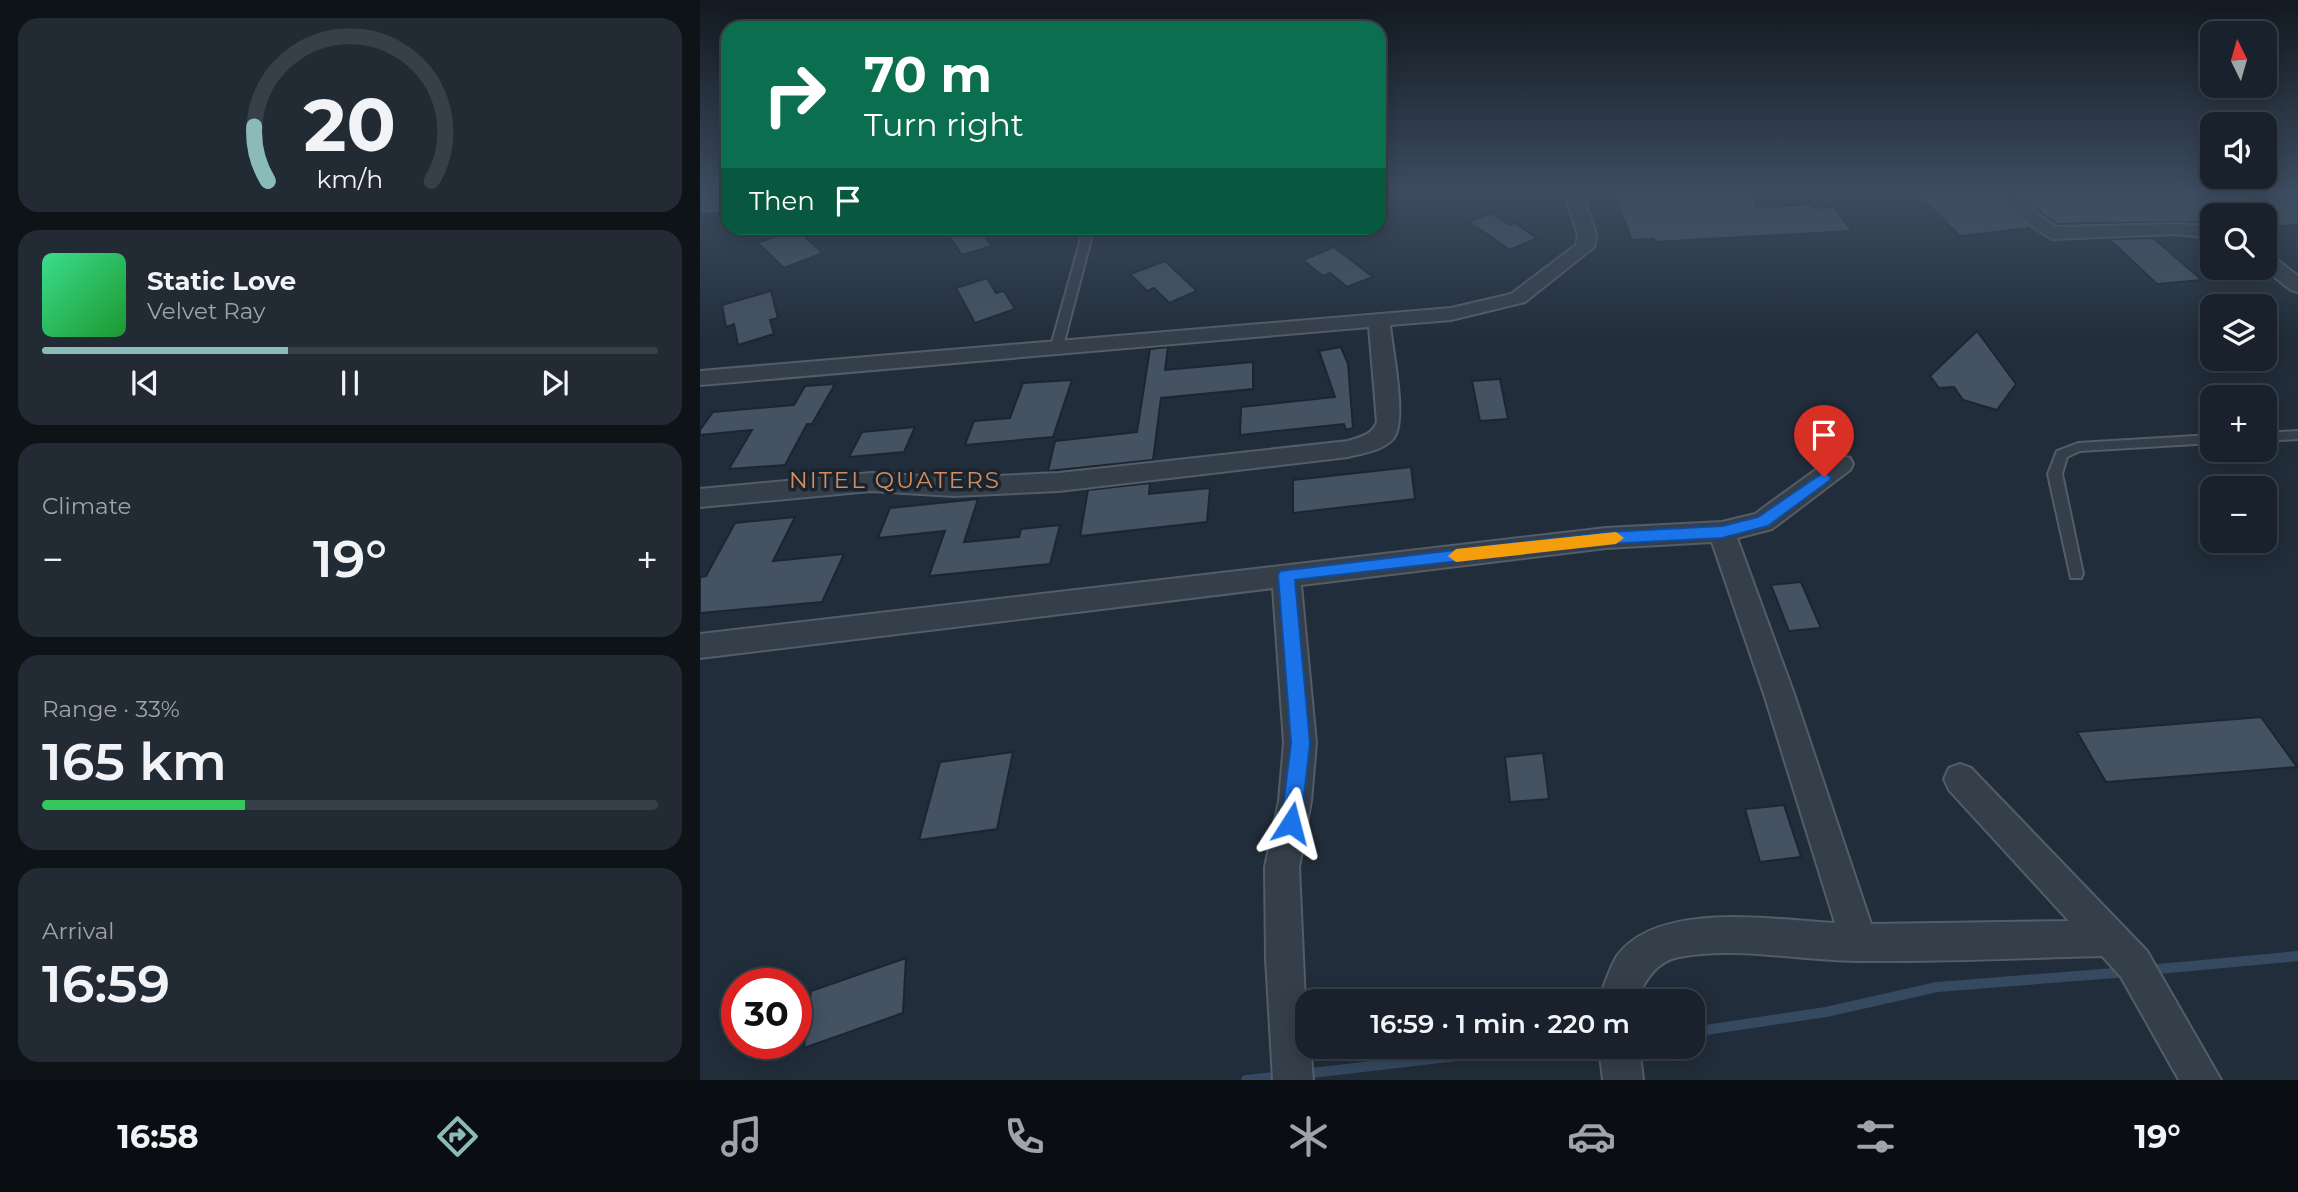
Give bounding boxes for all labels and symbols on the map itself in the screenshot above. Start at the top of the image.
north arrow [2200,21,2277,98]
pin [1794,405,1854,477]
district label: NITEL QUATERS [789,466,1001,494]
position arrow [1254,786,1328,860]
speed limit sign: 30 [721,968,812,1059]

